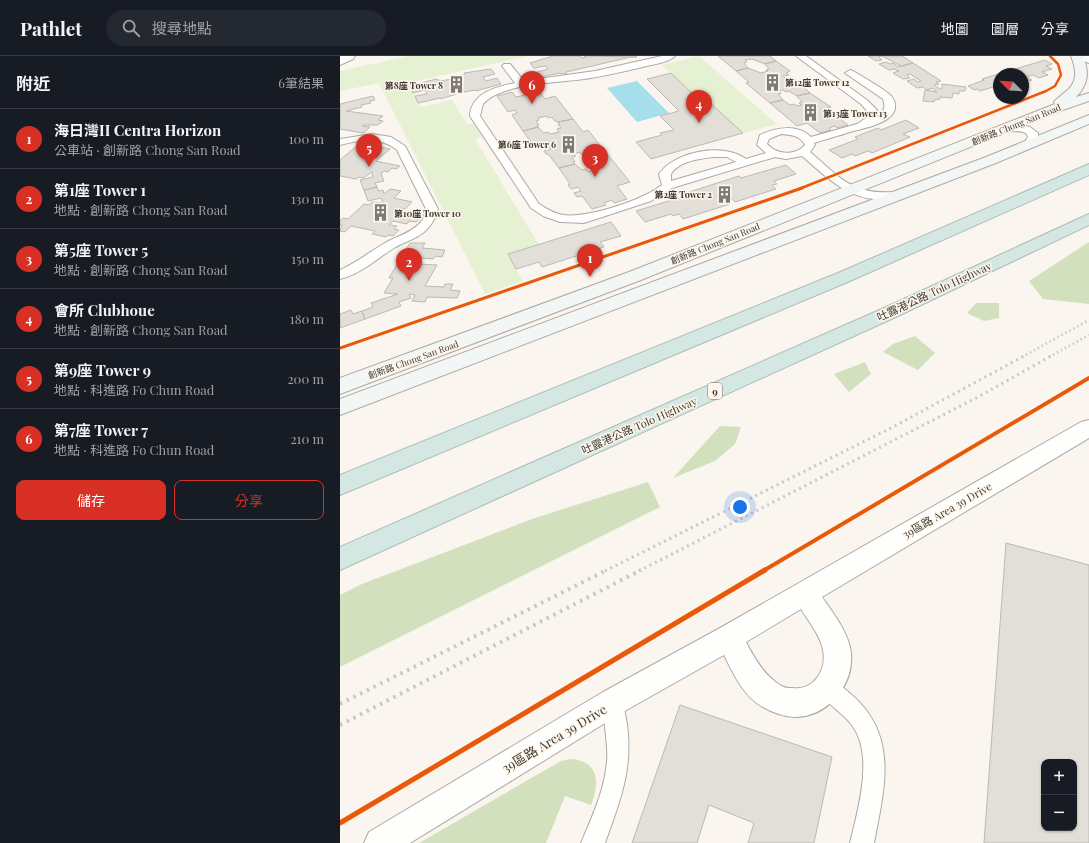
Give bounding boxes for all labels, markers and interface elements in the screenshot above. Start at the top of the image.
search box [106,10,386,46]
text: Pathlet [20,15,82,41]
icon: search [120,17,142,39]
text: 搜尋地點 [152,18,212,38]
text: 地圖 [941,19,969,38]
text: 圖層 [991,19,1019,38]
text: 分享 [1041,19,1069,38]
north arrow [993,68,1029,104]
pin: 6 [519,71,545,104]
text: 附近 [16,72,50,94]
building icon: 第12座 Tower 12 [762,72,782,92]
text: 6筆結果 [278,74,324,91]
building icon: 第8座 Tower 8 [446,75,466,95]
place label: 第12座 Tower 12 [785,76,850,88]
place label: 第8座 Tower 8 [385,79,443,91]
pin: 4 [686,90,712,123]
street label: 創新路 Chong San Road [970,100,1063,147]
building icon: 第13座 Tower 13 [800,103,820,123]
place label: 第13座 Tower 13 [823,107,887,119]
text: 海日灣II Centra Horizon [54,120,221,140]
text: 1 [27,130,31,147]
text: 100 m [289,130,324,147]
pin: 5 [356,134,382,167]
building icon: 第6座 Tower 6 [559,134,579,154]
place label: 第6座 Tower 6 [498,138,556,150]
text: 公車站 · 創新路 Chong San Road [54,141,241,158]
pin: 3 [582,144,608,177]
text: 第1座 Tower 1 [54,180,146,200]
building icon: 第2座 Tower 2 [715,184,735,204]
place label: 第2座 Tower 2 [654,188,712,200]
text: 2 [26,190,32,207]
text: 130 m [291,190,324,207]
text: 地點 · 創新路 Chong San Road [54,201,228,218]
building icon: 第10座 Tower 10 [371,203,391,223]
place label: 第10座 Tower 10 [394,207,461,219]
street label: 創新路 Chong San Road [669,219,762,266]
text: 第5座 Tower 5 [54,240,148,260]
pin: 1 [577,244,603,277]
pin: 2 [396,248,422,281]
text: 3 [26,250,32,267]
text: 150 m [291,250,324,267]
street label: 吐露港公路 Tolo Highway [874,258,994,324]
text: 地點 · 創新路 Chong San Road [54,261,228,278]
text: 會所 Clubhoue [54,300,155,320]
text: 4 [26,310,32,327]
text: 180 m [290,310,324,327]
text: 地點 · 創新路 Chong San Road [54,321,228,338]
street label: 創新路 Chong San Road [366,337,461,381]
text: 第9座 Tower 9 [54,360,151,380]
text: 5 [26,370,32,387]
text: 200 m [287,370,324,387]
text: 地點 · 科進路 Fo Chun Road [54,381,214,398]
road number: 9 [708,383,722,399]
street label: 吐露港公路 Tolo Highway [579,393,700,457]
text: 第7座 Tower 7 [54,420,148,440]
text: 6 [25,430,33,447]
text: 210 m [290,430,324,447]
text: 地點 · 科進路 Fo Chun Road [54,441,214,458]
street label: 39區路 Area 39 Drive [900,478,995,542]
button: 儲存 [16,480,166,520]
button: 分享 [174,480,324,520]
your location [730,497,750,517]
street label: 39區路 Area 39 Drive [499,700,610,776]
map controls [1041,759,1077,831]
button: + [1041,759,1077,795]
button: − [1041,795,1077,831]

